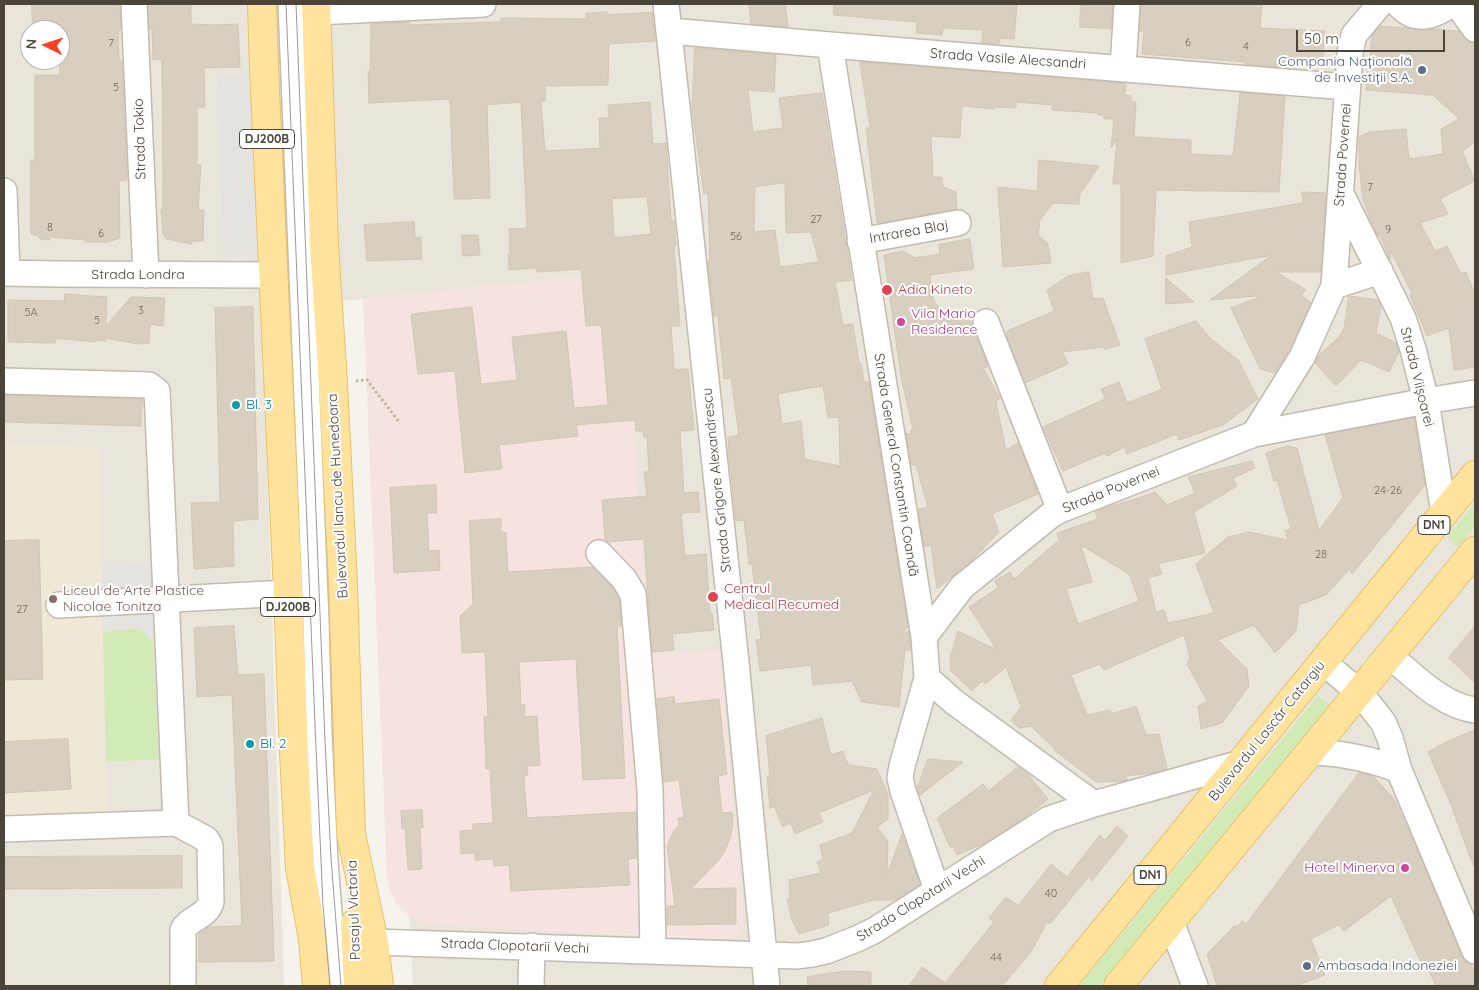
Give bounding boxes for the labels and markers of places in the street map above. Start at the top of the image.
place label: Compania Națională de Investiții S.A. [1278,54,1412,86]
marker: Compania Națională de Investiții S.A. [1416,64,1428,76]
place label: Adia Kineto [898,282,972,298]
marker: Adia Kineto [880,283,894,297]
place label: Vila Mario Residence [911,306,977,338]
marker: Vila Mario Residence [895,316,907,328]
place label: Bl. 3 [246,397,272,413]
marker: Bl. 3 [230,399,242,411]
place label: Centrul Medical Recumed [724,581,839,614]
place label: Liceul de Arte Plastice Nicolae Tonitza [63,583,204,616]
marker: Centrul Medical Recumed [706,590,720,604]
marker: Liceul de Arte Plastice Nicolae Tonitza [47,593,59,605]
place label: Bl. 2 [260,736,286,752]
marker: Bl. 2 [244,738,256,750]
place label: Hotel Minerva [1304,860,1395,876]
marker: Hotel Minerva [1399,862,1411,874]
place label: Ambasada Indoneziei [1317,958,1457,974]
marker: Ambasada Indoneziei [1301,960,1313,972]

